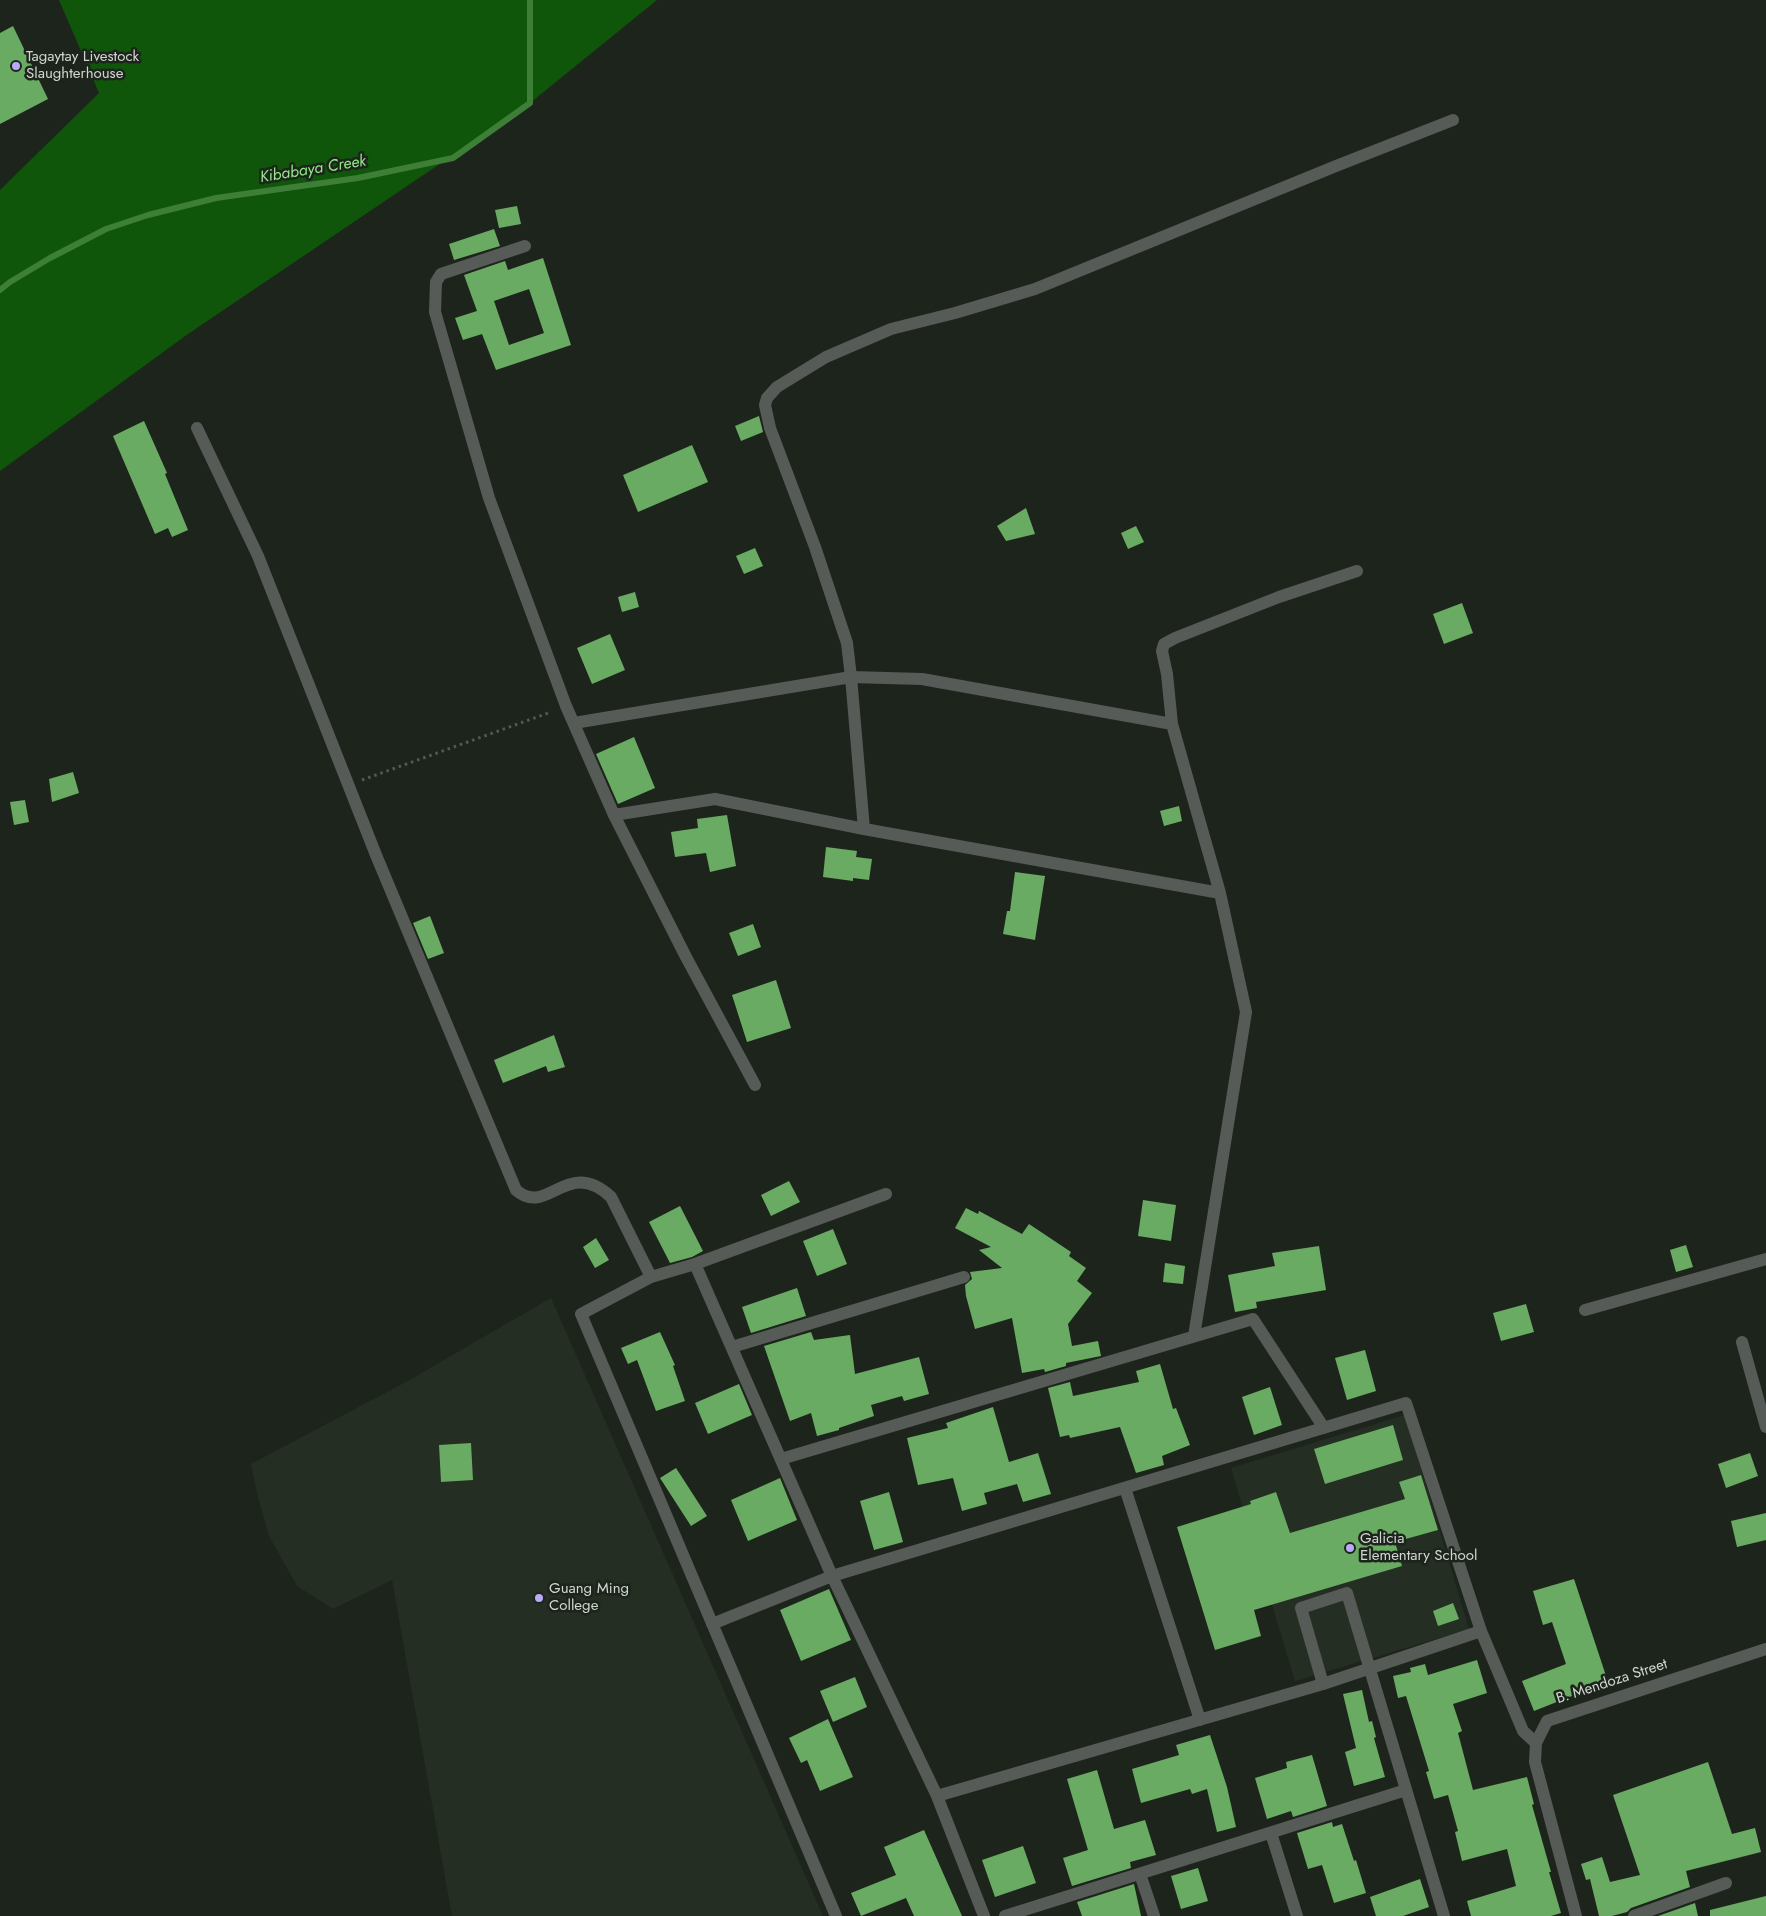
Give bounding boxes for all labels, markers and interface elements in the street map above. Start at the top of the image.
place label: Tagaytay Livestock Slaughterhouse [26,48,139,83]
marker: Tagaytay Livestock Slaughterhouse [10,60,22,72]
water label: Kibabaya Creek [259,152,367,188]
place label: Galicia Elementary School [1360,1530,1477,1565]
marker: Galicia Elementary School [1344,1542,1356,1554]
place label: Guang Ming College [549,1580,629,1615]
marker: Guang Ming College [533,1592,545,1604]
street label: B. Mendoza Street [1554,1656,1670,1708]

